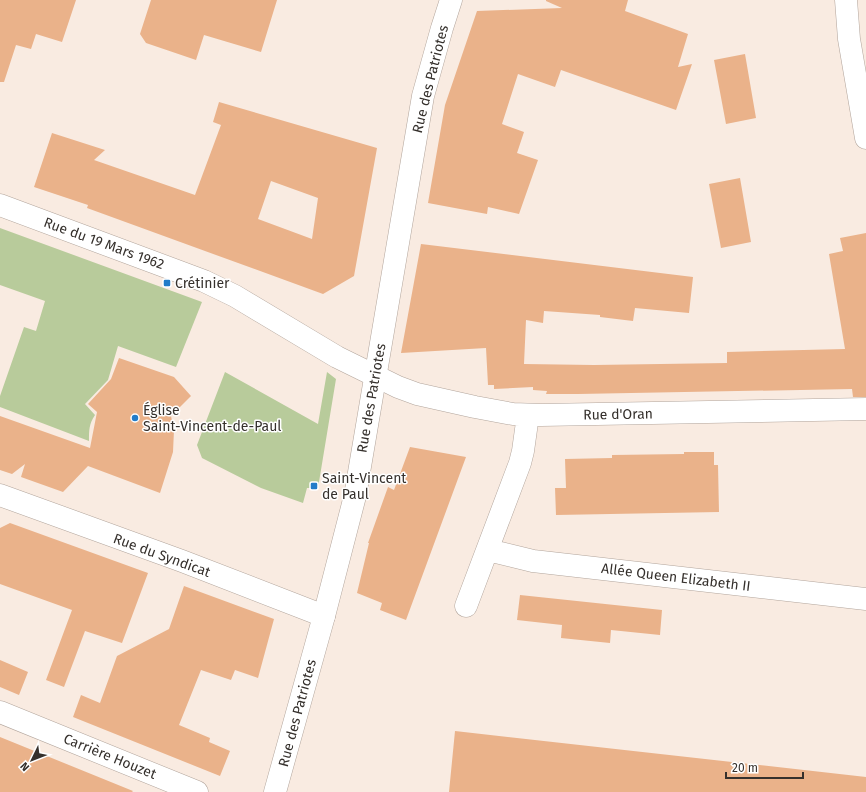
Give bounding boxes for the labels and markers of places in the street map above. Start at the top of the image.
place label: Crétinier [175,275,230,292]
marker: Crétinier [162,278,172,288]
place label: Église Saint-Vincent-de-Paul [143,401,281,435]
marker: Église Saint-Vincent-de-Paul [130,413,140,423]
place label: Saint-Vincent de Paul [322,470,407,503]
marker: Saint-Vincent de Paul [309,481,319,491]

